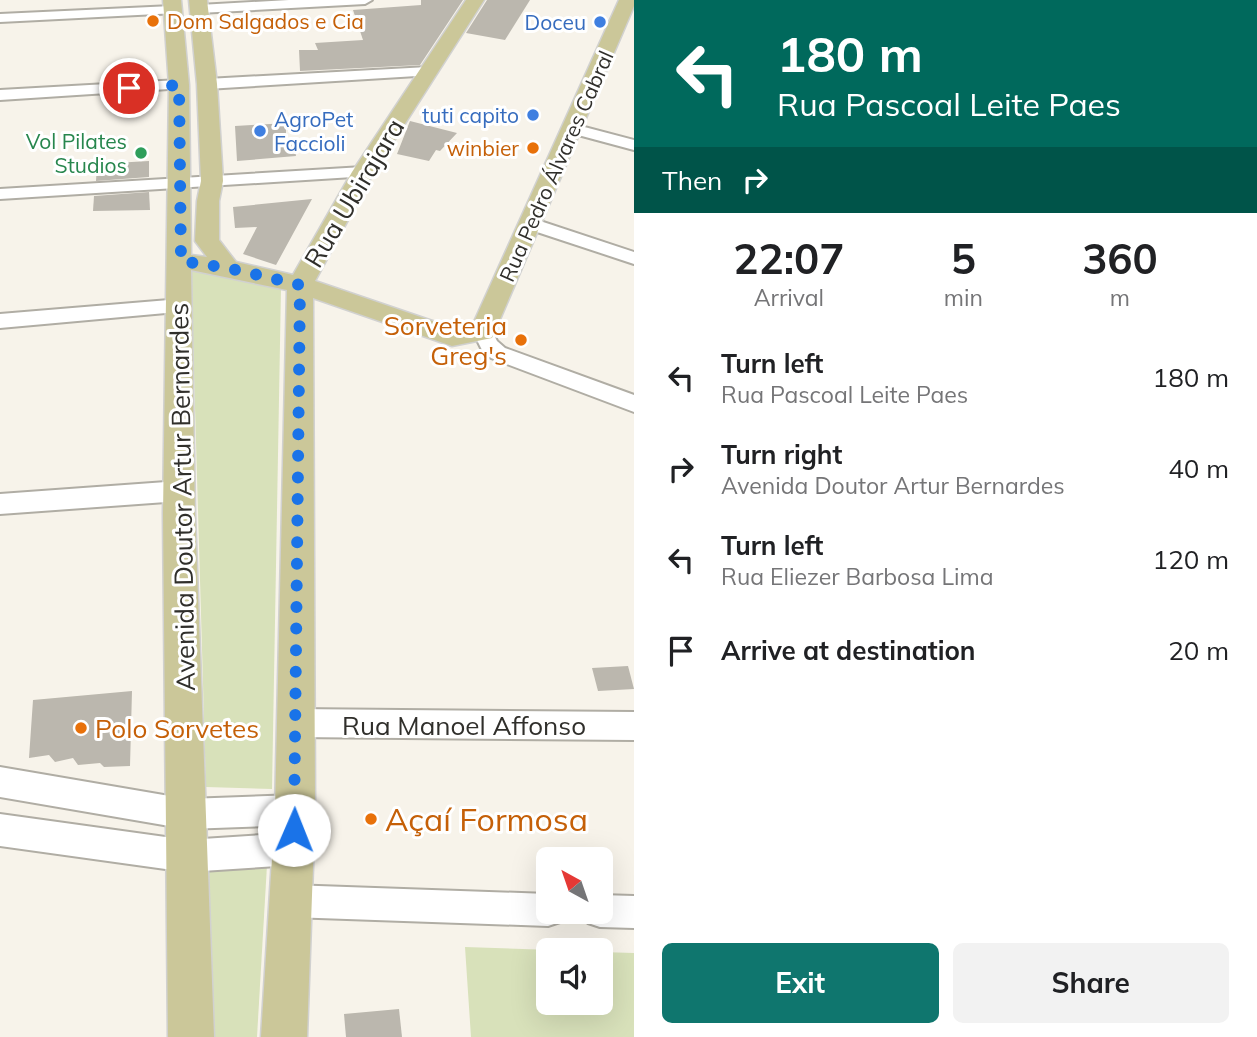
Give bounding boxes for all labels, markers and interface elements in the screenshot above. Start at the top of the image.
place label: Dom Salgados e Cia [167,8,364,34]
place label: Doceu [525,9,586,35]
marker: Dom Salgados e Cia [145,13,161,29]
marker: Doceu [592,14,608,30]
text: 180 m [777,23,923,84]
icon: left [662,28,753,119]
street label: Rua Pedro Álvares Cabral [493,46,619,286]
pin [99,58,159,118]
icon: arrive [110,69,148,107]
text: Rua Pascoal Leite Paes [777,84,1121,124]
place label: tuti capito [422,102,519,128]
place label: AgroPet Faccioli [274,106,353,156]
marker: tuti capito [525,107,541,123]
street label: Rua Ubirajara [297,113,411,273]
marker: AgroPet Faccioli [252,123,268,139]
place label: Vol Pilates Studios [26,128,127,178]
place label: winbier [447,135,519,161]
marker: winbier [525,140,541,156]
marker: Vol Pilates Studios [133,145,149,161]
icon: right [736,161,774,199]
text: Then [662,164,722,197]
text: 22:07 [733,232,844,285]
text: 5 [951,232,976,285]
text: 360 [1082,232,1158,285]
text: Arrival [754,283,824,312]
text: min [944,283,983,312]
text: m [1110,283,1130,312]
street label: Avenida Doutor Artur Bernardes [162,302,202,692]
place label: Sorveteria Greg's [384,309,507,372]
marker: Sorveteria Greg's [513,332,529,348]
text: Turn left [721,347,823,380]
icon: left [662,359,700,397]
text: 180 m [1153,361,1229,394]
text: Rua Pascoal Leite Paes [721,380,968,409]
text: Turn right [721,438,842,471]
icon: right [662,450,700,488]
text: 40 m [1168,452,1229,485]
text: Avenida Doutor Artur Bernardes [721,471,1065,500]
text: Turn left [721,529,823,562]
icon: left [662,541,700,579]
text: 120 m [1153,543,1229,576]
text: Rua Eliezer Barbosa Lima [721,562,993,591]
icon: arrive [662,632,700,670]
text: Arrive at destination [721,634,976,667]
text: 20 m [1168,634,1229,667]
street label: Rua Manoel Affonso [342,709,586,742]
place label: Polo Sorvetes [95,712,259,745]
marker: Polo Sorvetes [73,720,89,736]
position arrow [257,793,331,867]
place label: Açaí Formosa [385,799,588,839]
marker: Açaí Formosa [363,811,379,827]
north arrow [536,847,612,924]
map controls [536,847,613,1015]
button: sound [536,938,613,1015]
button: Exit [662,943,939,1023]
button: Share [953,943,1229,1023]

